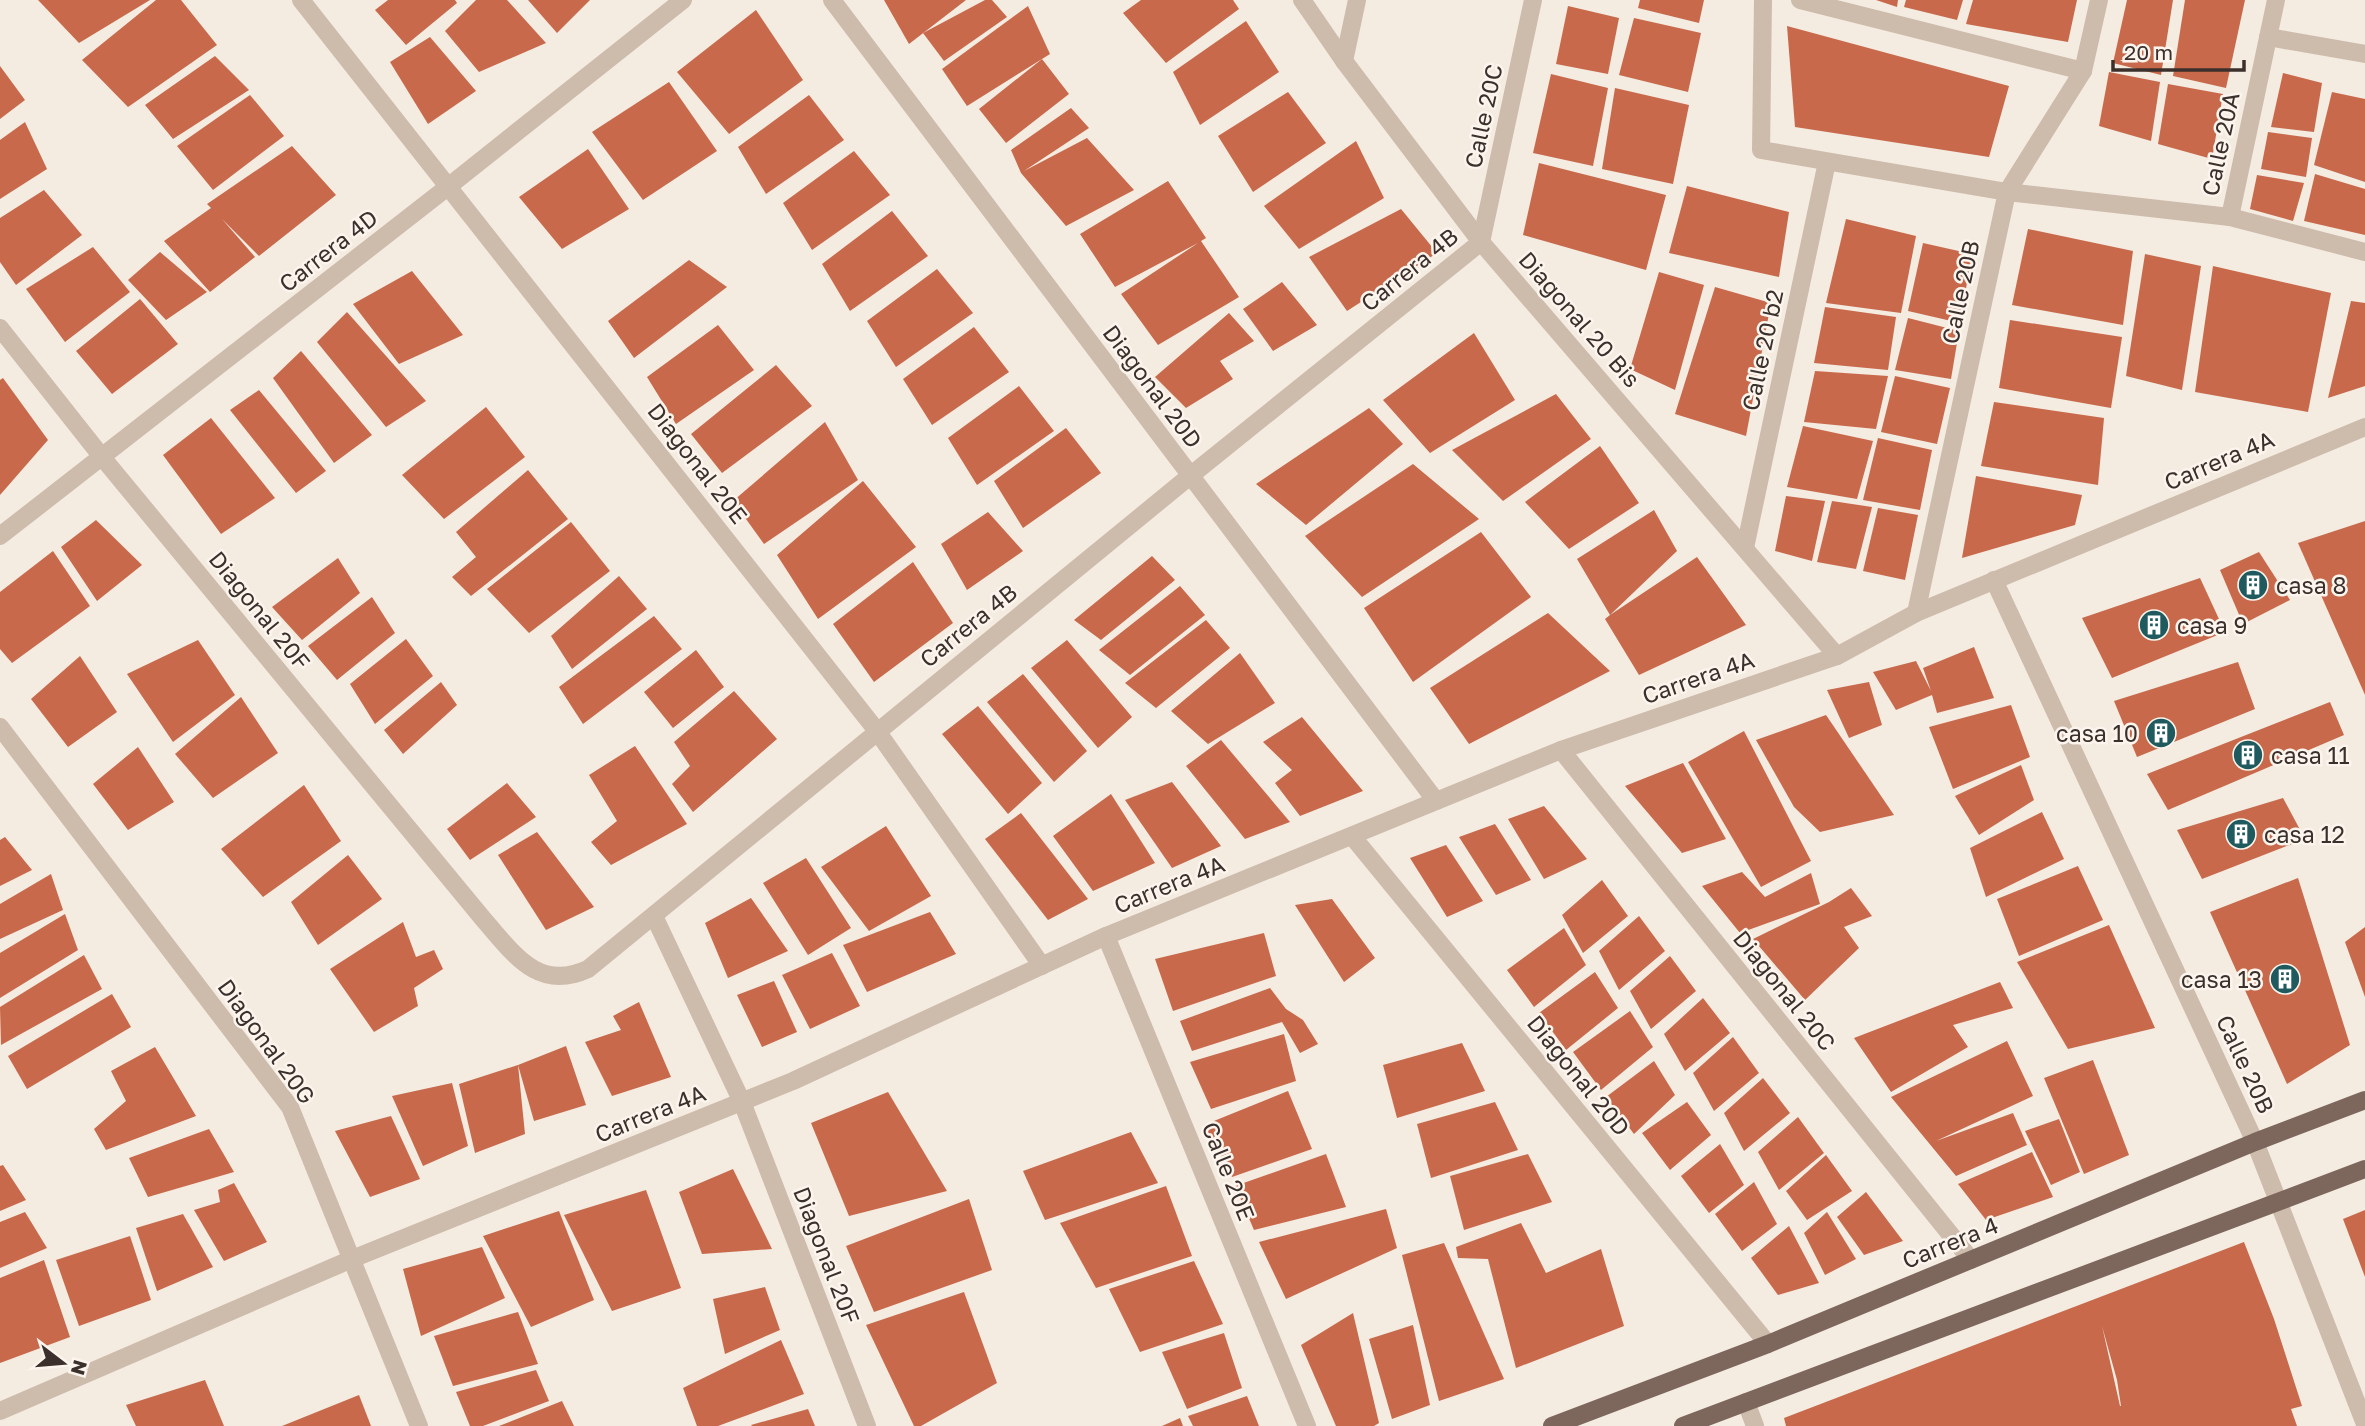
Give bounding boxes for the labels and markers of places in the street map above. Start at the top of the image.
building icon: casa 8 [2236,568,2270,602]
place label: casa 8 [2276,571,2347,599]
building icon: casa 9 [2137,608,2171,642]
place label: casa 9 [2177,611,2247,639]
building icon: casa 10 [2144,716,2178,750]
place label: casa 10 [2056,719,2138,747]
building icon: casa 11 [2231,738,2265,772]
place label: casa 11 [2271,741,2350,769]
building icon: casa 12 [2224,817,2258,851]
place label: casa 12 [2264,820,2345,848]
building icon: casa 13 [2268,962,2302,996]
place label: casa 13 [2181,965,2262,993]

